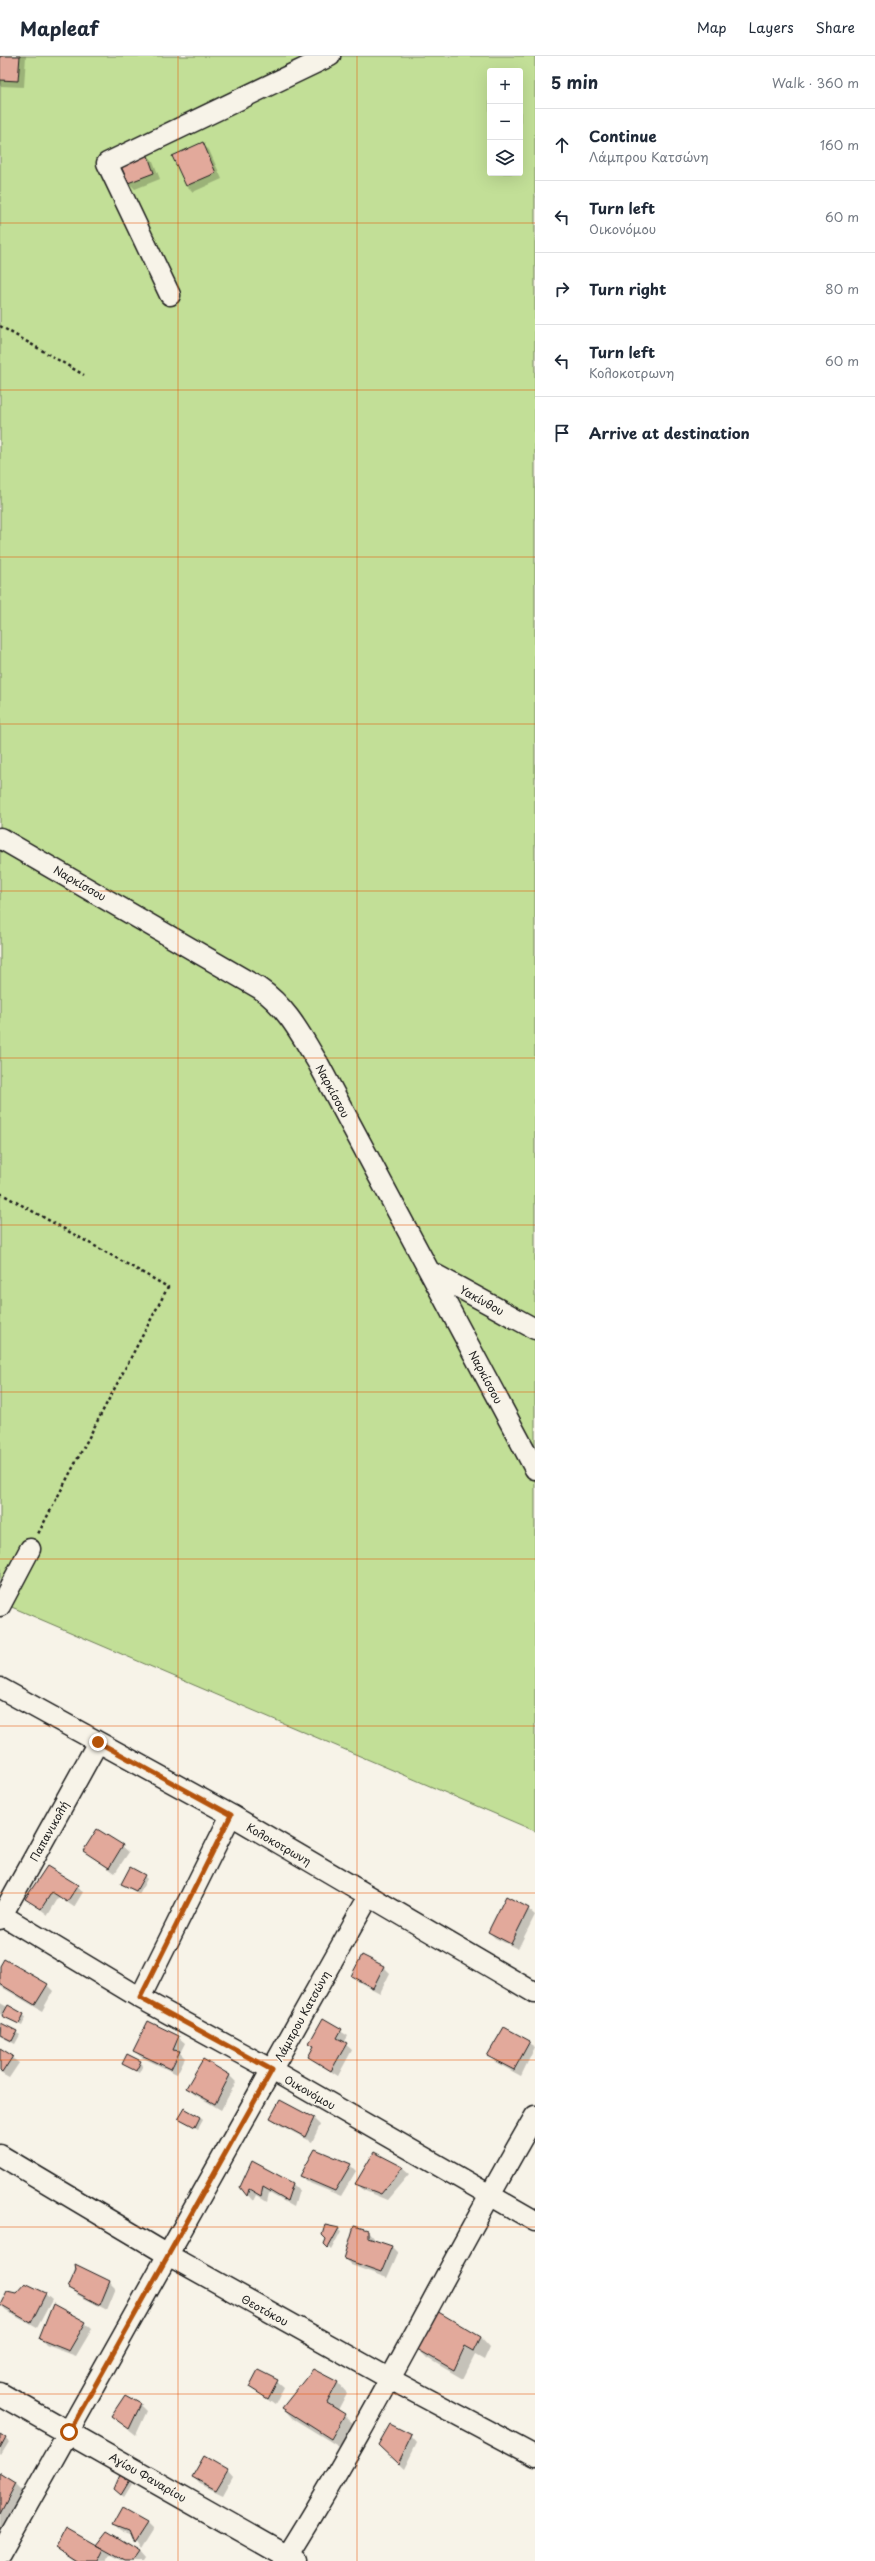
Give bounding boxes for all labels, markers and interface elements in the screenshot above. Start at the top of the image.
text: Mapleaf [20,14,98,42]
text: Map [697,17,727,38]
text: Layers [749,17,794,38]
text: Share [816,17,855,38]
map controls [487,68,523,176]
button: + [487,68,523,104]
text: 5 min [551,69,598,95]
text: Walk · 360 m [772,73,859,92]
button: − [487,104,523,140]
text: Continue [589,124,657,147]
icon: ahead [551,134,573,156]
text: 160 m [820,135,859,154]
button: layers [487,140,523,176]
text: Λάμπρου Κατσώνη [589,147,709,166]
text: Turn left [589,196,655,219]
icon: left [551,206,573,228]
text: 60 m [825,207,859,226]
text: Οικονόμου [589,219,656,238]
text: Turn right [589,277,666,300]
icon: right [551,278,573,300]
text: 80 m [825,279,859,298]
text: Turn left [589,340,655,363]
icon: left [551,350,573,372]
text: 60 m [825,351,859,370]
text: Κολοκοτρωνη [589,363,674,382]
text: Arrive at destination [589,421,750,444]
icon: arrive [551,422,573,444]
street label: Ναρκίσσου [51,861,109,905]
street label: Ναρκίσσου [312,1061,354,1121]
street label: Υακίνθου [457,1281,507,1319]
street label: Ναρκίσσου [465,1347,507,1407]
route end [89,1733,107,1751]
street label: Παπανικολή [25,1798,73,1864]
street label: Κολοκοτρωνη [243,1819,315,1869]
street label: Λάμπρου Κατσώνη [270,1968,334,2064]
street label: Οικονόμου [281,2070,339,2114]
street label: Θεοτόκου [238,2290,292,2330]
route start [60,2423,78,2441]
street label: Αγίου Φαναρίου [106,2448,190,2506]

